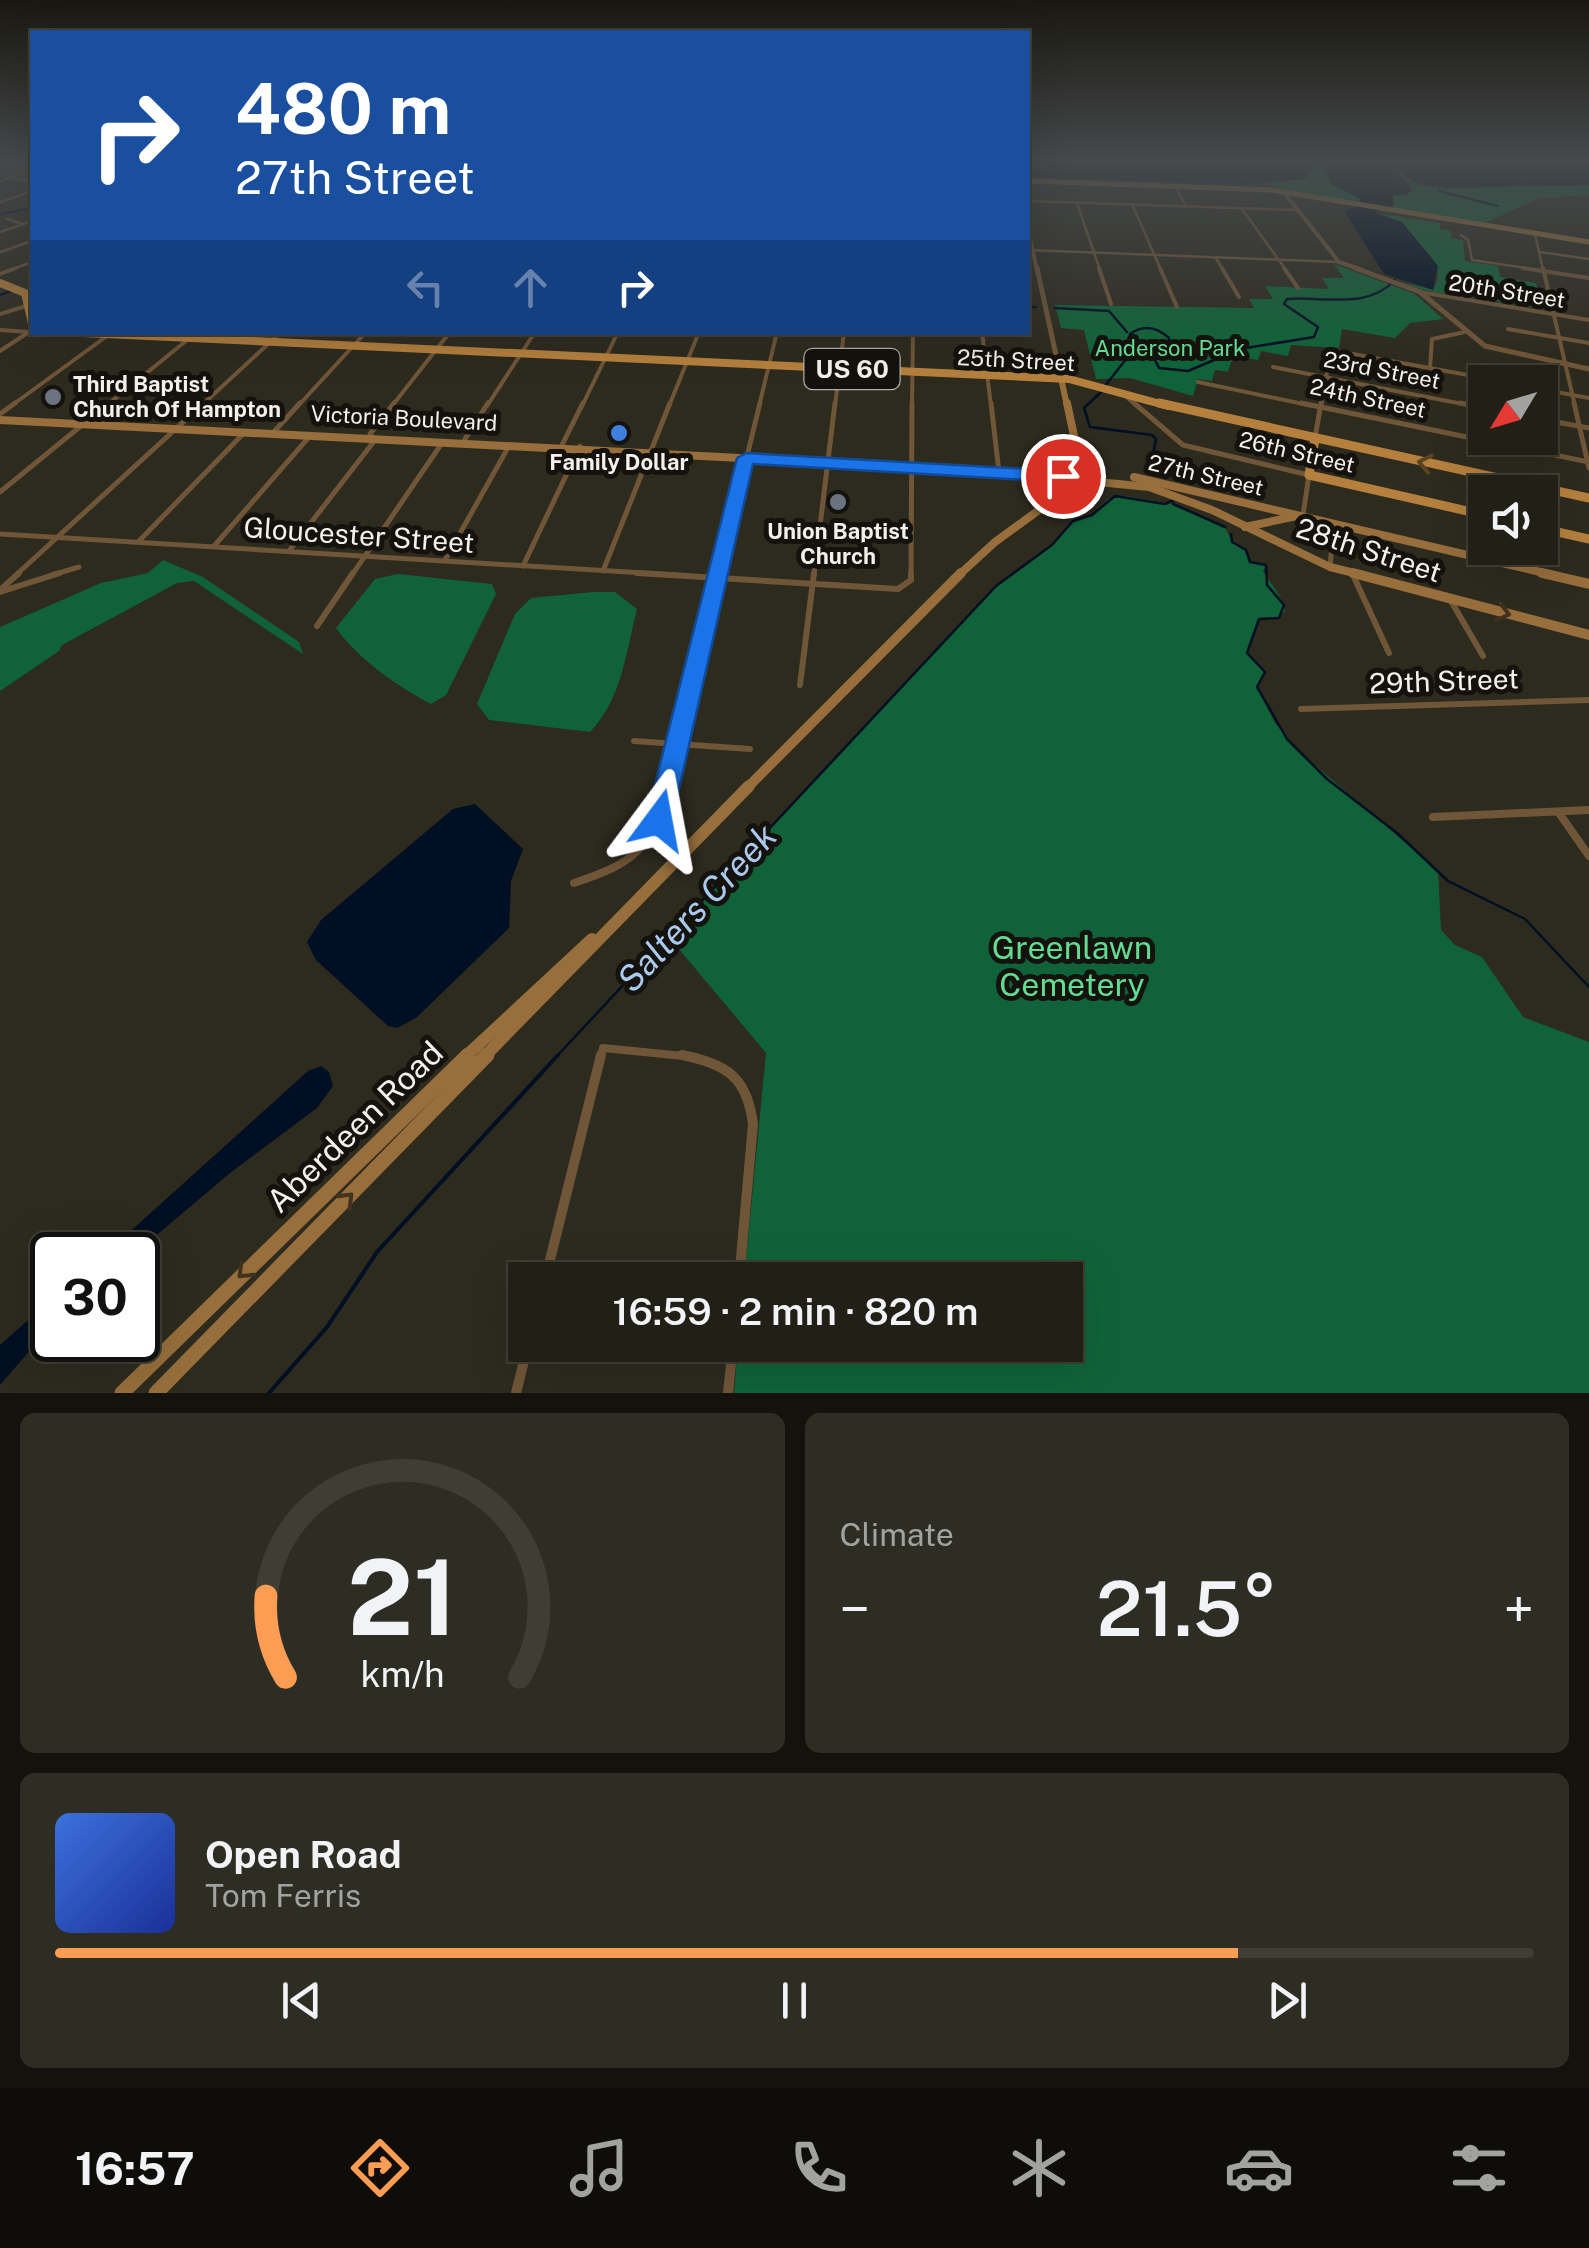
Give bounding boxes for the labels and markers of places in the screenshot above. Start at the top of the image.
place label: Third Baptist Church Of Hampton [73,371,281,422]
marker: Third Baptist Church Of Hampton [42,386,64,408]
marker: Family Dollar [608,422,630,444]
pin [1021,434,1106,519]
place label: Family Dollar [549,449,689,475]
marker: Union Baptist Church [827,491,849,513]
place label: Union Baptist Church [767,518,909,569]

